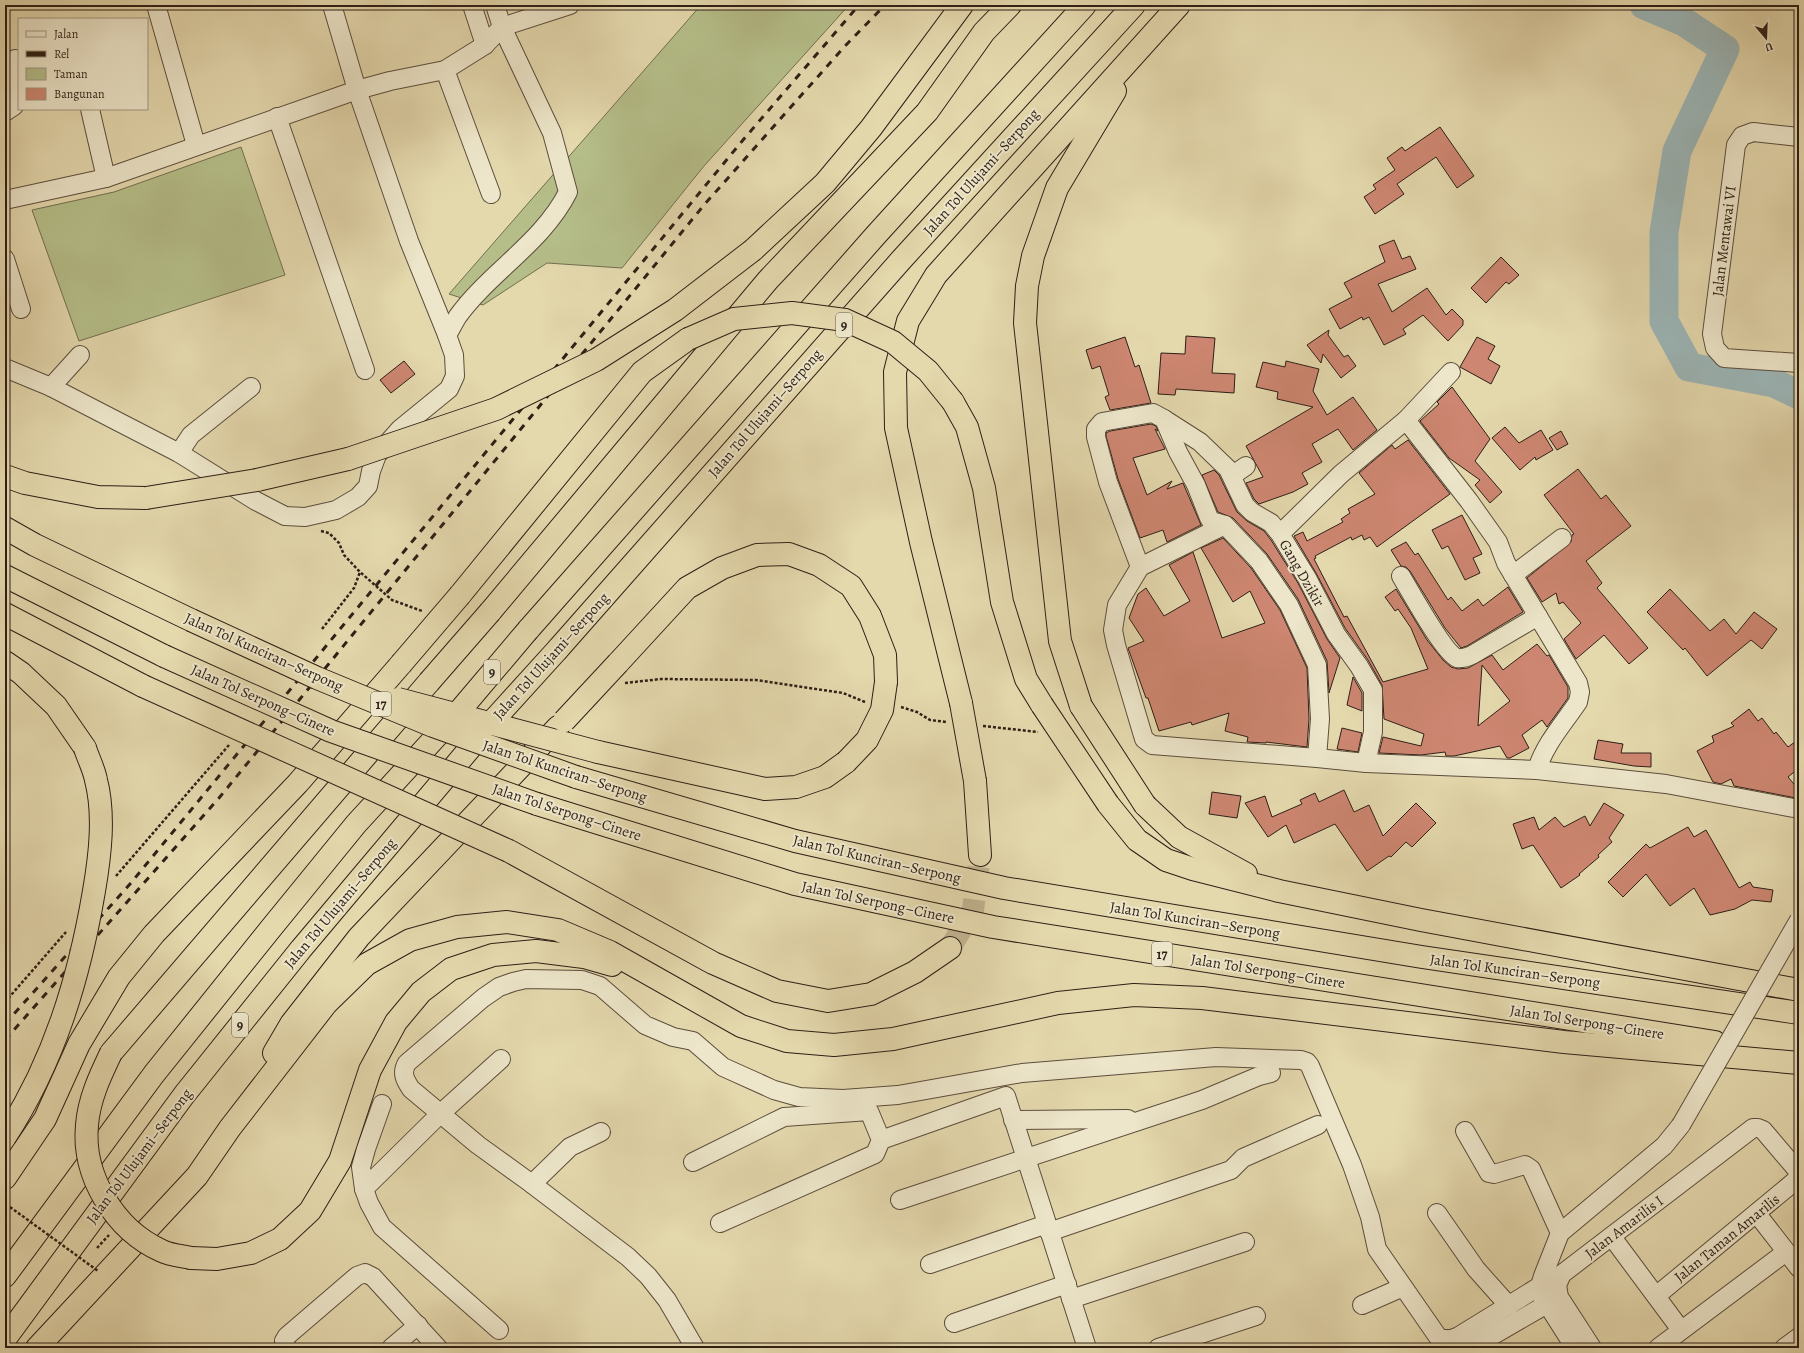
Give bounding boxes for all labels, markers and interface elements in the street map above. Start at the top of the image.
legend [18,18,148,110]
north arrow [1746,18,1786,58]
text: Jalan [54,26,79,42]
text: U [1763,39,1775,56]
text: Rel [54,46,69,62]
text: Taman [54,66,88,82]
text: Bangunan [54,86,105,102]
street label: Jalan Tol Ulujami–Serpong [919,104,1044,240]
street label: Jalan Mentawai VI [1707,185,1741,297]
road number: 9 [836,313,852,337]
street label: Jalan Tol Ulujami–Serpong [703,344,827,482]
street label: Gang Dzikir [1275,536,1329,611]
street label: Jalan Tol Ulujami–Serpong [489,588,614,724]
street label: Jalan Tol Kunciran–Serpong [181,608,347,696]
street label: Jalan Tol Serpong–Cinere [188,659,338,741]
road number: 9 [484,660,500,684]
road number: 17 [371,692,391,716]
street label: Jalan Tol Kunciran–Serpong [480,735,650,807]
street label: Jalan Tol Serpong–Cinere [490,778,644,846]
street label: Jalan Tol Kunciran–Serpong [791,830,963,888]
street label: Jalan Tol Ulujami–Serpong [279,833,401,972]
street label: Jalan Tol Serpong–Cinere [800,876,956,928]
street label: Jalan Tol Kunciran–Serpong [1109,897,1282,943]
road number: 17 [1152,942,1172,966]
street label: Jalan Tol Serpong–Cinere [1190,949,1347,993]
street label: Jalan Tol Kunciran–Serpong [1428,949,1602,993]
street label: Jalan Tol Serpong–Cinere [1509,1000,1666,1044]
road number: 9 [232,1013,248,1037]
street label: Jalan Tol Ulujami–Serpong [82,1084,197,1228]
street label: Jalan Taman Amarilis [1670,1189,1784,1287]
street label: Jalan Amarilis I [1581,1191,1667,1263]

